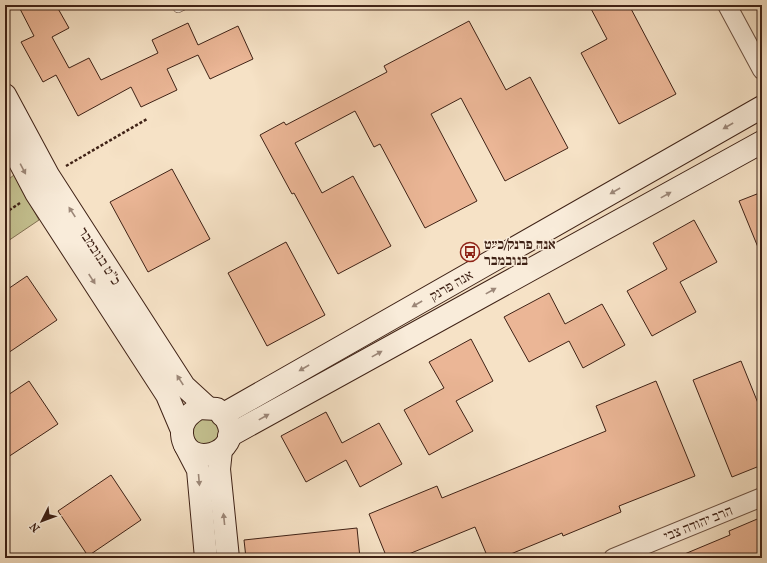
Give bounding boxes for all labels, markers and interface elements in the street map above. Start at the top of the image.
one-way arrow [722,123,734,130]
one-way arrow [20,163,27,175]
one-way arrow [609,187,621,194]
one-way arrow [661,191,672,198]
one-way arrow [68,207,76,217]
street label: כ"ט בנובמבר [75,224,125,288]
place label: אנה פרנק/כ״ט בנובמבר [484,236,556,269]
bus stop icon: אנה פרנק/כ״ט בנובמבר [459,241,481,263]
street label: אנה פרנק [426,266,476,305]
one-way arrow [88,274,96,284]
one-way arrow [485,288,497,295]
one-way arrow [411,300,423,307]
one-way arrow [371,351,383,357]
one-way arrow [298,365,310,371]
one-way arrow [176,375,184,385]
one-way arrow [258,413,269,420]
one-way arrow [196,474,202,486]
north arrow [22,501,62,541]
street label: הרב יהודה צבי [661,502,735,545]
one-way arrow [221,513,228,525]
text: N [27,519,43,535]

